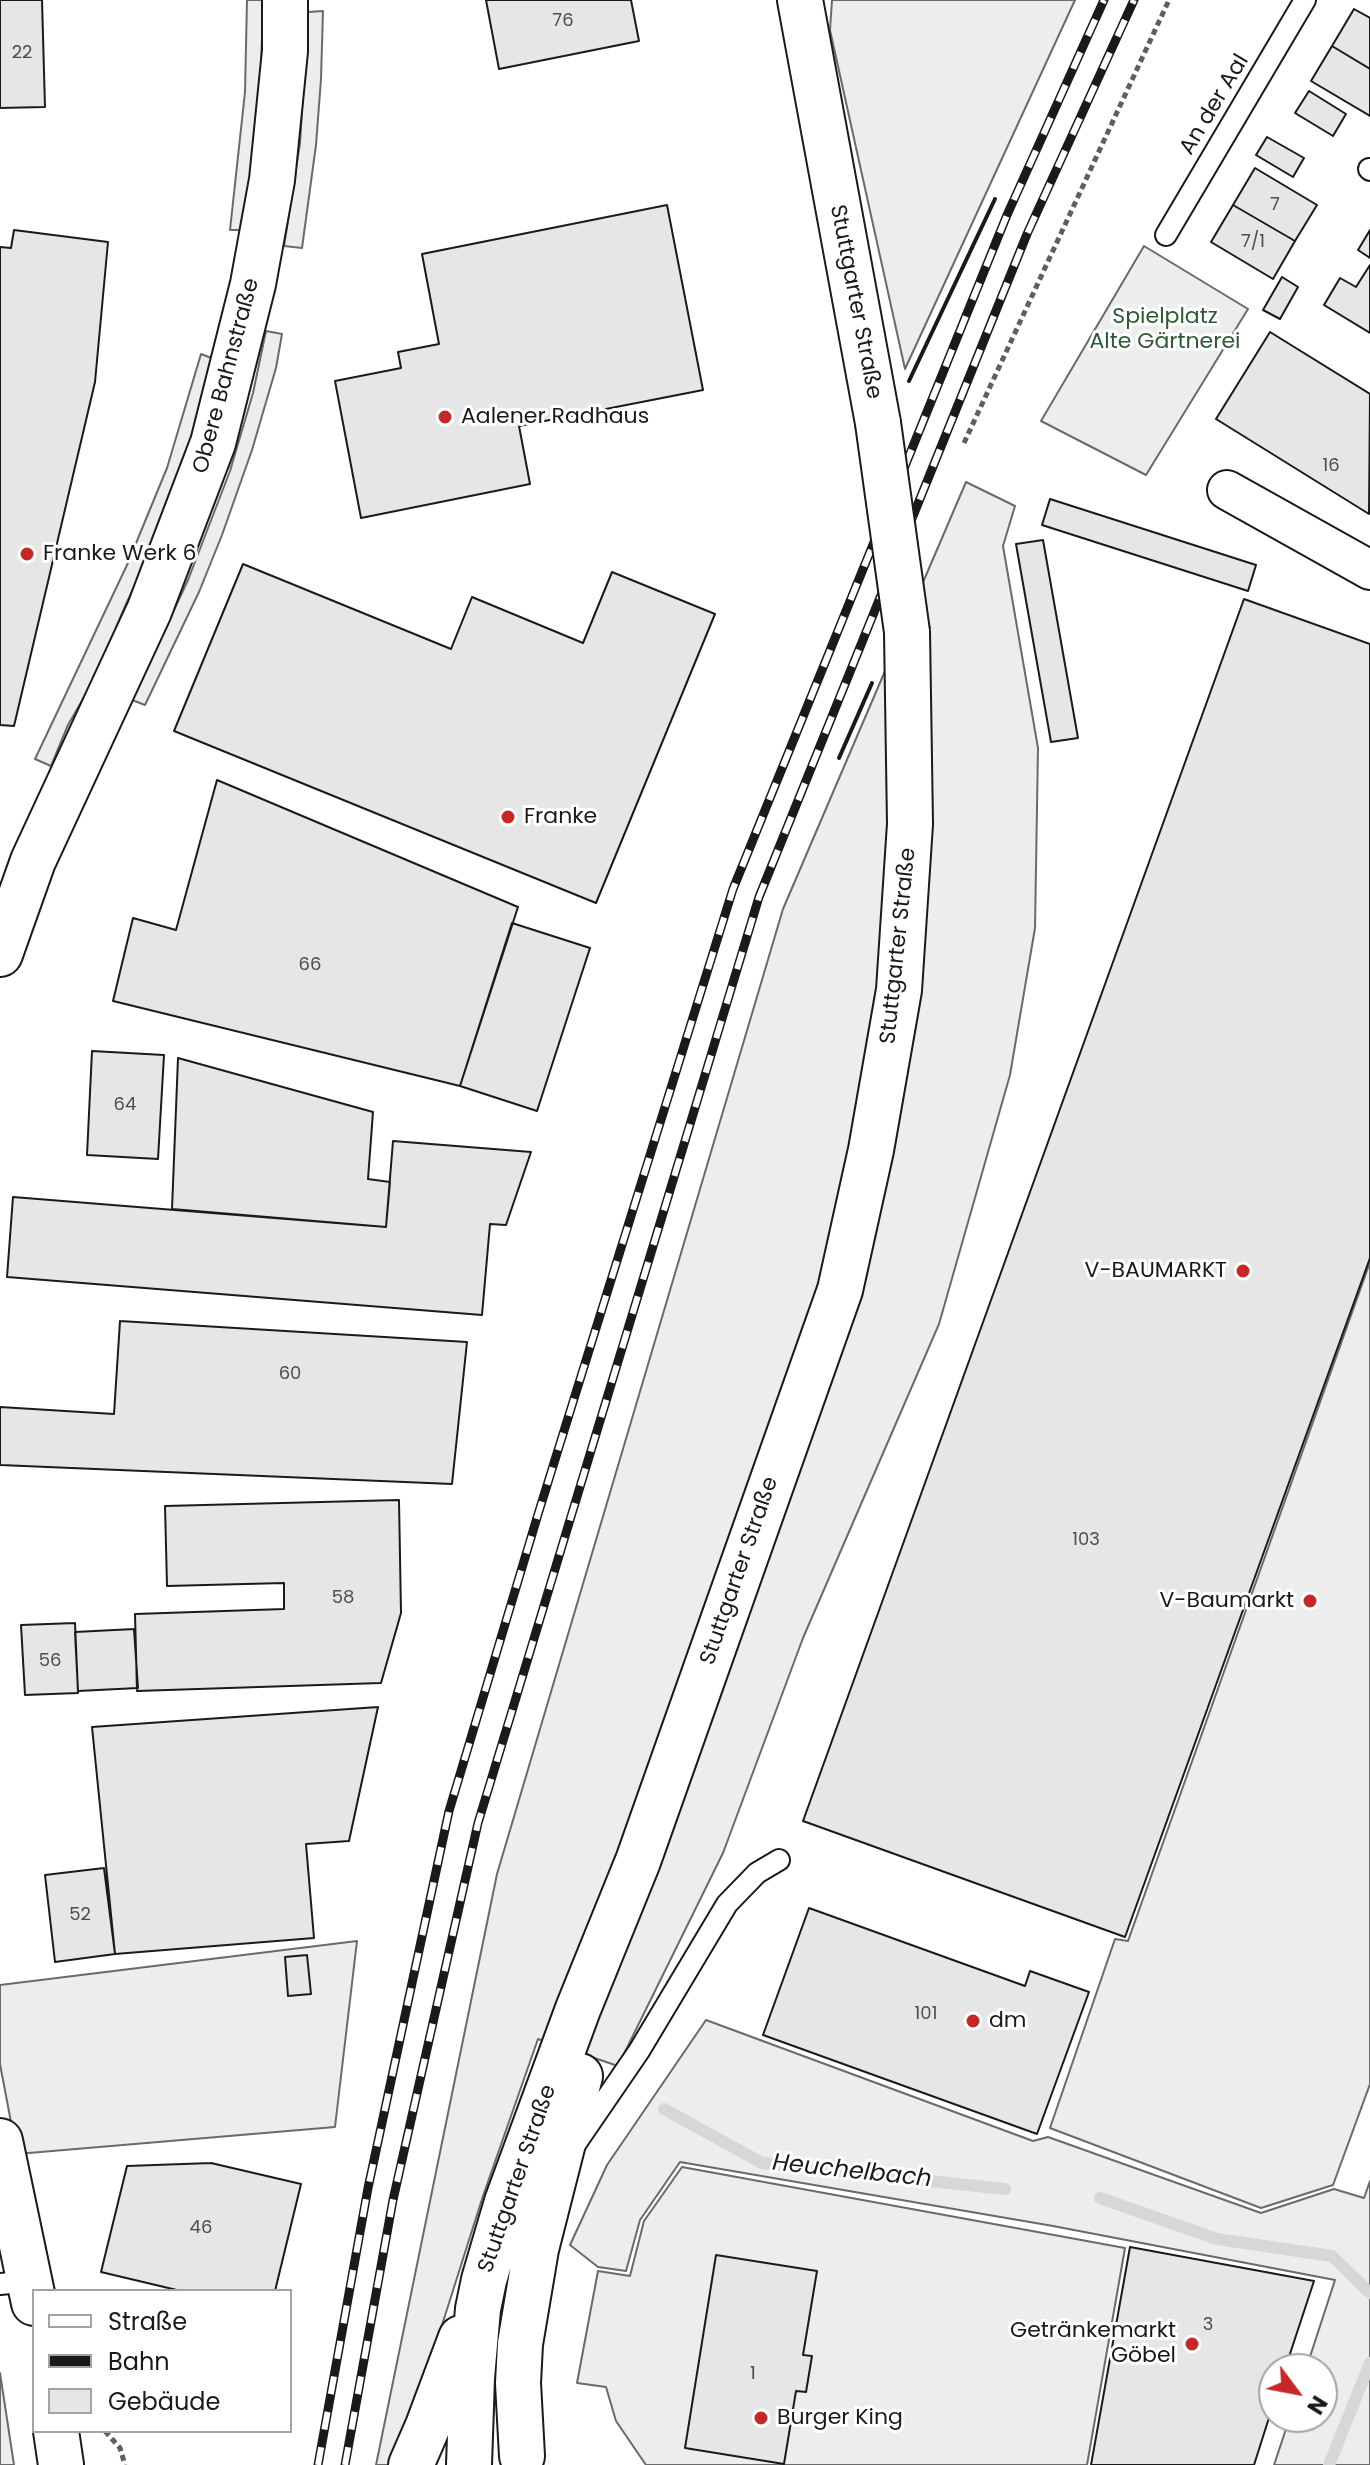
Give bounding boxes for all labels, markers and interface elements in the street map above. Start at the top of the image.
house number: 76 [552,10,574,32]
house number: 22 [12,42,32,64]
street label: An der Aal [1175,50,1255,160]
house number: 7 [1270,194,1280,216]
street label: Stuttgarter Straße [823,203,887,401]
house number: 7/1 [1241,231,1265,253]
street label: Obere Bahnstraße [188,275,266,477]
park label: Spielplatz Alte Gärtnerei [1090,304,1240,356]
place label: Aalener Radhaus [461,404,649,430]
marker: Aalener Radhaus [436,408,454,426]
house number: 16 [1322,455,1340,477]
place label: Franke Werk 6 [43,541,197,567]
marker: Franke Werk 6 [18,545,36,563]
place label: Franke [524,804,597,830]
marker: Franke [499,808,517,826]
street label: Stuttgarter Straße [876,847,922,1045]
house number: 66 [299,954,321,976]
house number: 64 [114,1094,136,1116]
place label: V-BAUMARKT [1085,1258,1227,1284]
marker: V-BAUMARKT [1234,1262,1252,1280]
house number: 60 [279,1363,301,1385]
street label: Stuttgarter Straße [695,1473,785,1669]
house number: 103 [1072,1529,1100,1551]
house number: 58 [332,1587,354,1609]
place label: V-Baumarkt [1159,1588,1294,1614]
marker: V-Baumarkt [1301,1592,1319,1610]
house number: 56 [39,1650,61,1672]
house number: 52 [69,1904,91,1926]
house number: 101 [915,2003,937,2025]
place label: dm [989,2008,1027,2034]
marker: dm [964,2012,982,2030]
street label: Stuttgarter Straße [473,2081,563,2277]
water label: Heuchelbach [771,2149,933,2195]
house number: 46 [190,2217,212,2239]
legend [32,2289,292,2433]
text: Straße [108,2305,187,2338]
house number: 3 [1203,2314,1213,2336]
place label: Getränkemarkt Göbel [1010,2318,1176,2370]
marker: Getränkemarkt Göbel [1183,2335,1201,2353]
text: Bahn [108,2345,170,2378]
north arrow [1258,2353,1338,2433]
house number: 1 [750,2363,756,2385]
text: Gebäude [108,2385,220,2418]
text: N [1300,2390,1335,2420]
place label: Burger King [777,2405,903,2431]
marker: Burger King [752,2409,770,2427]

